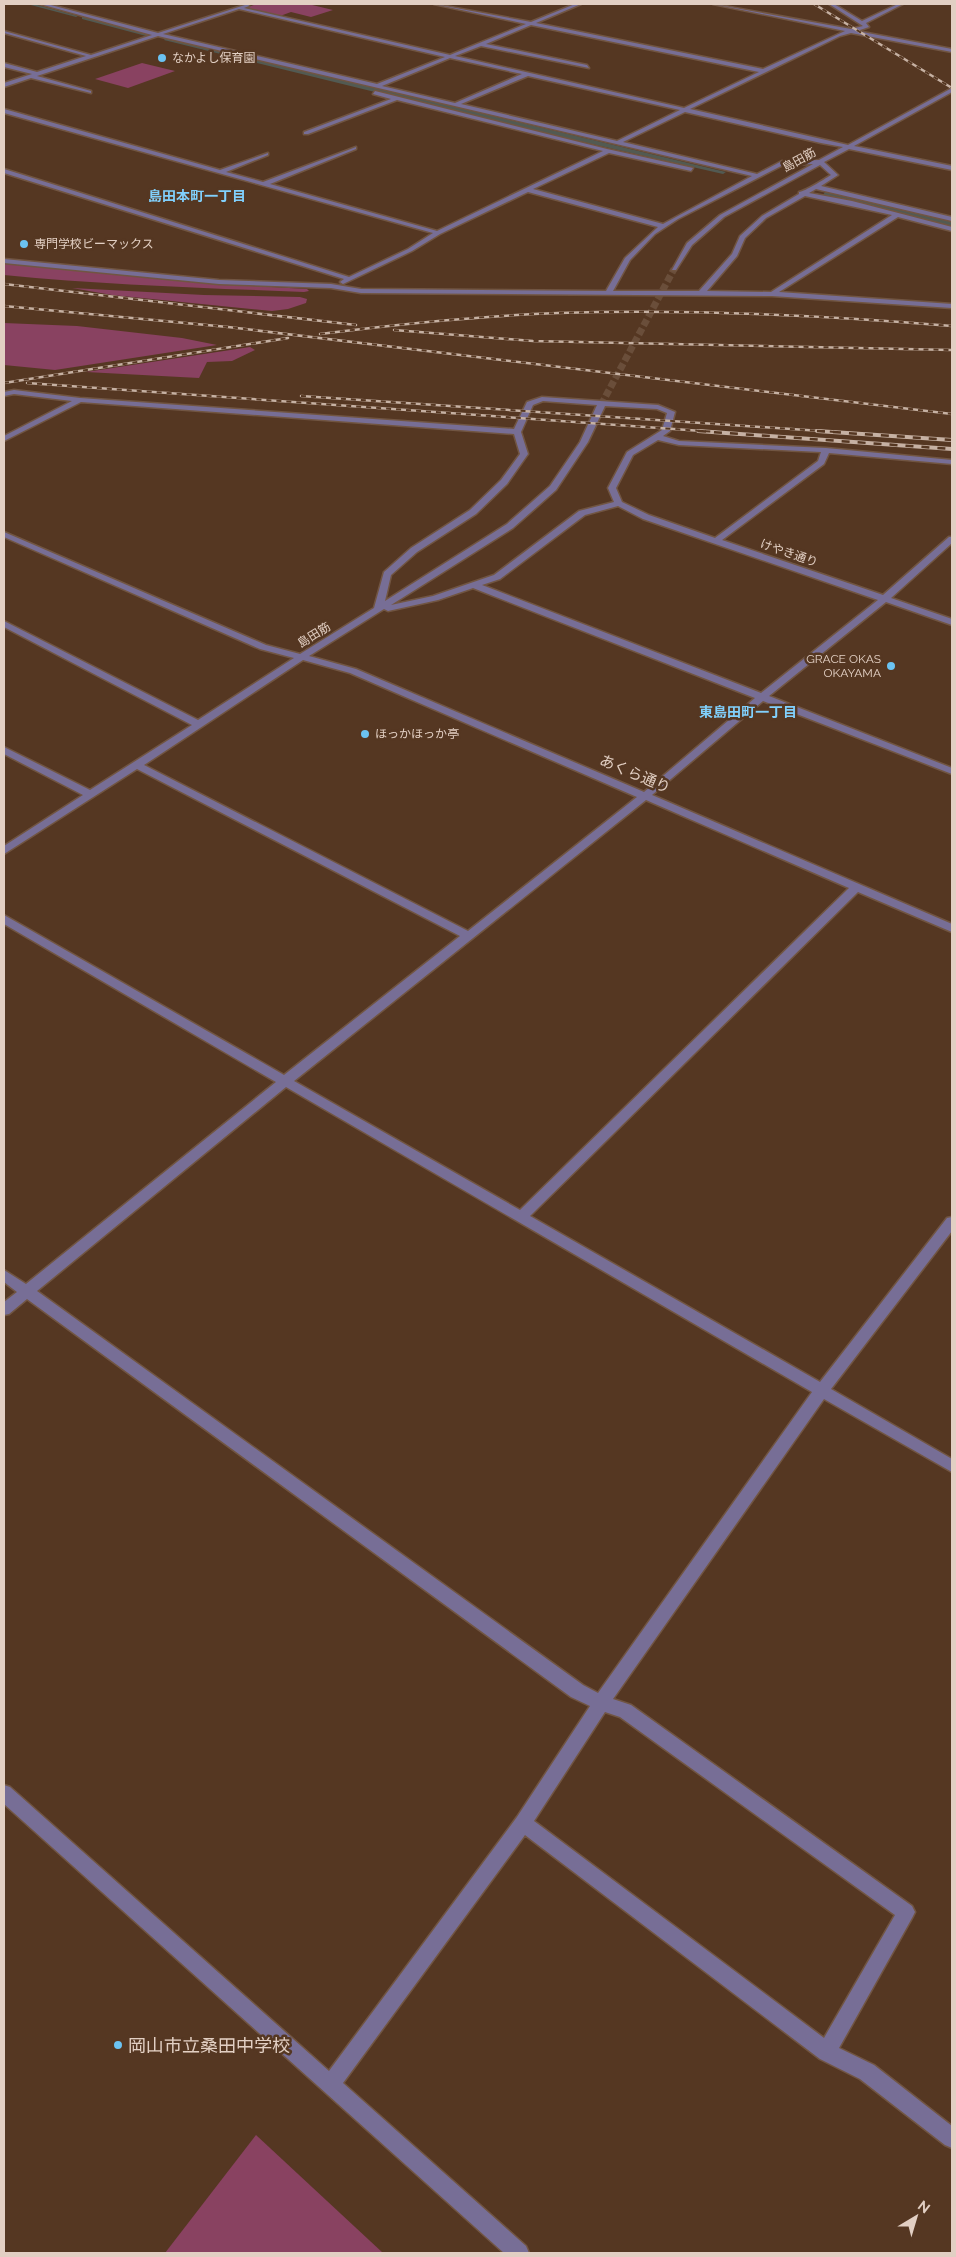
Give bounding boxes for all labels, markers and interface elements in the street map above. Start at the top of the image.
place label: なかよし保育園 [172,51,255,65]
marker: なかよし保育園 [156,52,168,64]
street label: 島田筋 [780,145,818,175]
district label: 島田本町一丁目 [148,188,246,204]
place label: 専門学校ビーマックス [34,237,154,251]
marker: 専門学校ビーマックス [18,238,30,250]
street label: けやき通り [758,537,820,569]
street label: 島田筋 [295,620,333,650]
place label: GRACE OKAS OKAYAMA [806,652,881,680]
marker: GRACE OKAS OKAYAMA [885,660,897,672]
district label: 東島田町一丁目 [699,704,797,720]
place label: ほっかほっか亭 [375,727,459,741]
marker: ほっかほっか亭 [359,728,371,740]
street label: あくら通り [597,751,673,797]
place label: 岡山市立桑田中学校 [128,2035,290,2056]
marker: 岡山市立桑田中学校 [112,2039,124,2051]
north arrow [891,2192,941,2242]
text: N [915,2197,933,2216]

